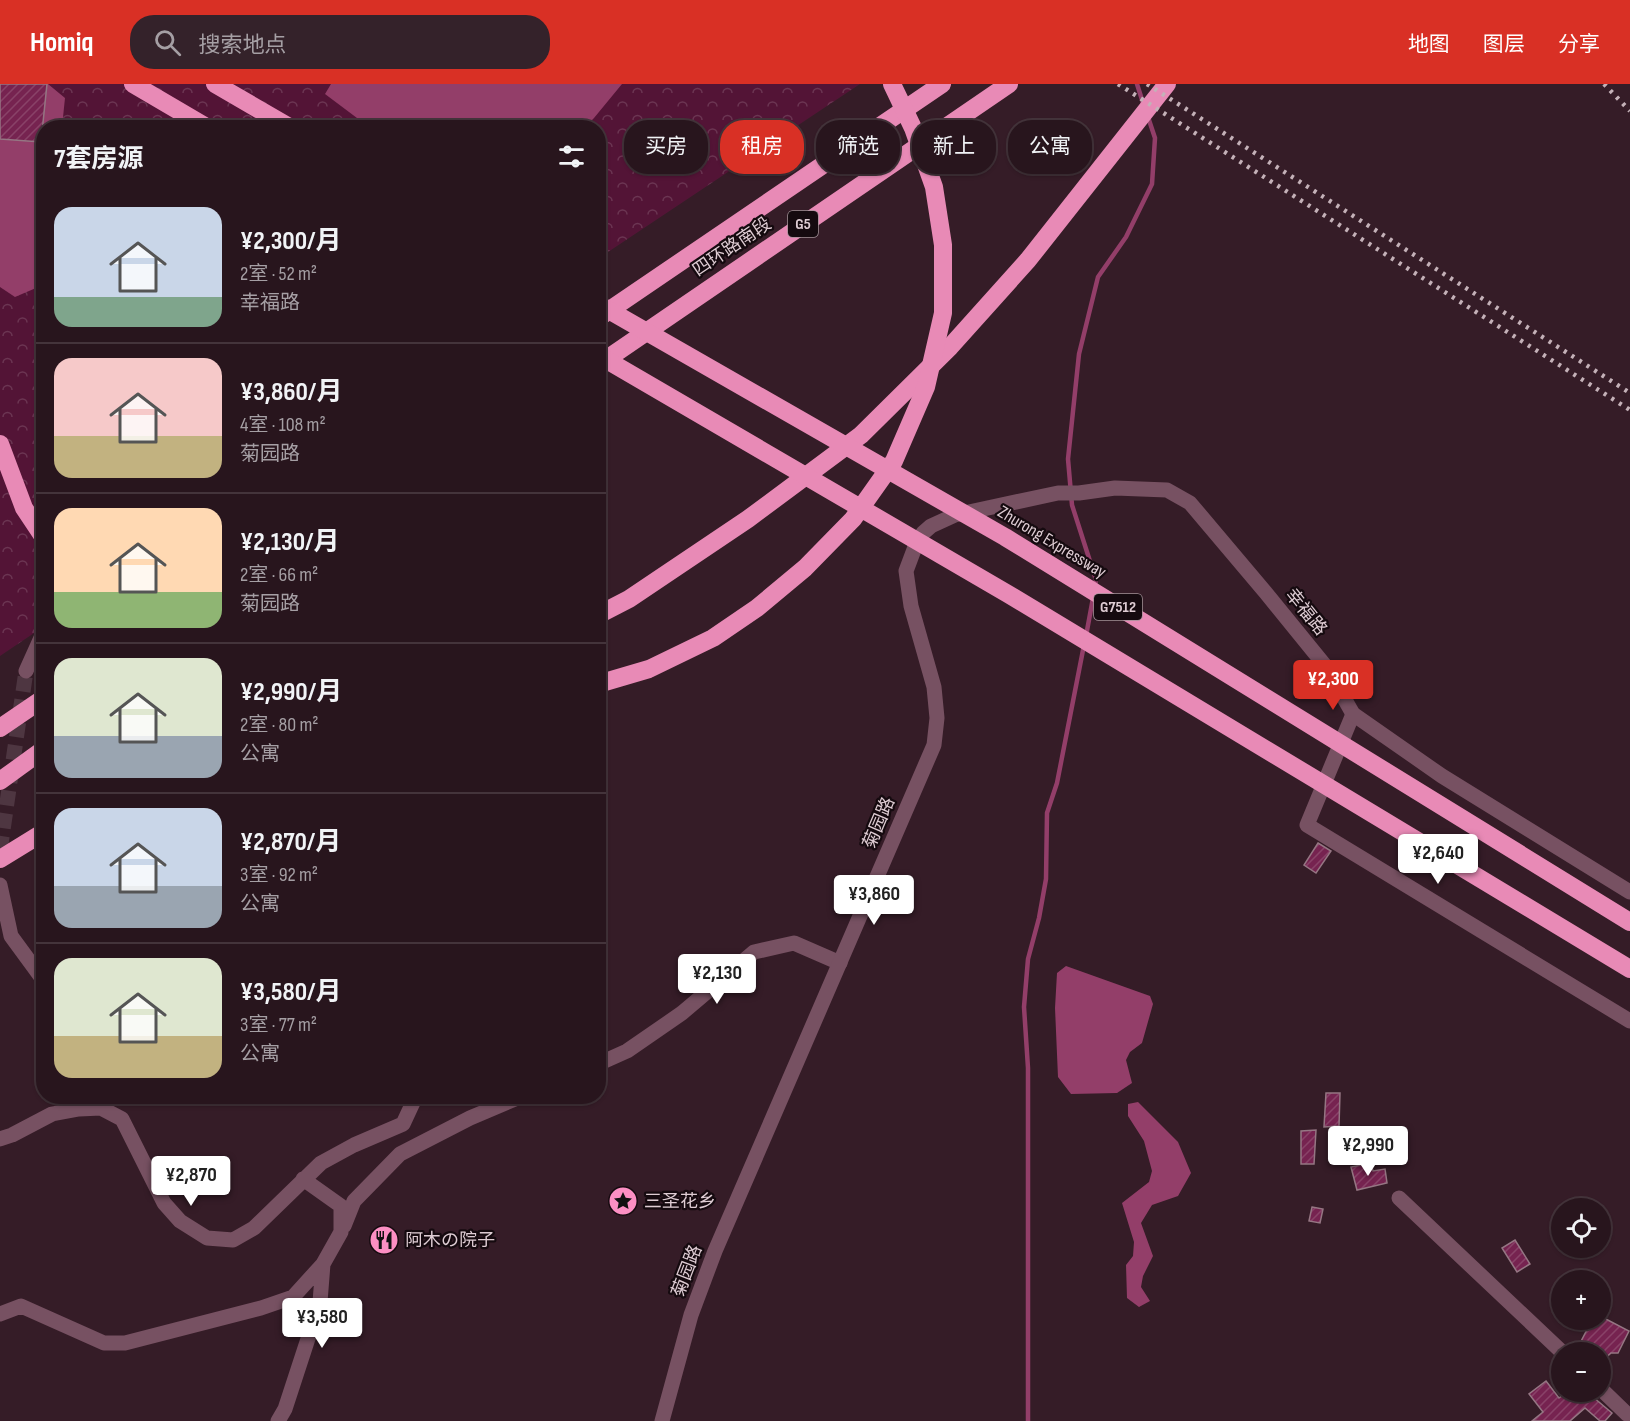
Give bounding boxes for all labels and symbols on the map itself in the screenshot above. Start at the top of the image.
road number: G5 [788,211,818,237]
street label: 四环路南段 [689,213,775,281]
street label: Zhurong Expressway [994,501,1110,583]
street label: 幸福路 [1281,584,1331,640]
road number: G7512 [1094,594,1142,620]
pin: ¥2,300 [1284,660,1382,711]
street label: 菊园路 [859,794,899,852]
pin: ¥2,640 [1389,834,1487,885]
pin: ¥3,860 [825,875,923,926]
pin: ¥2,130 [668,954,766,1005]
pin: ¥2,990 [1319,1126,1417,1177]
pin: ¥2,870 [142,1156,240,1207]
place icon: 三圣花乡 [607,1185,639,1217]
place label: 三圣花乡 [644,1191,716,1212]
restaurant icon: 阿木の院子 [368,1224,400,1256]
place label: 阿木の院子 [405,1230,495,1251]
street label: 菊园路 [668,1242,706,1300]
pin: ¥3,580 [273,1298,371,1349]

